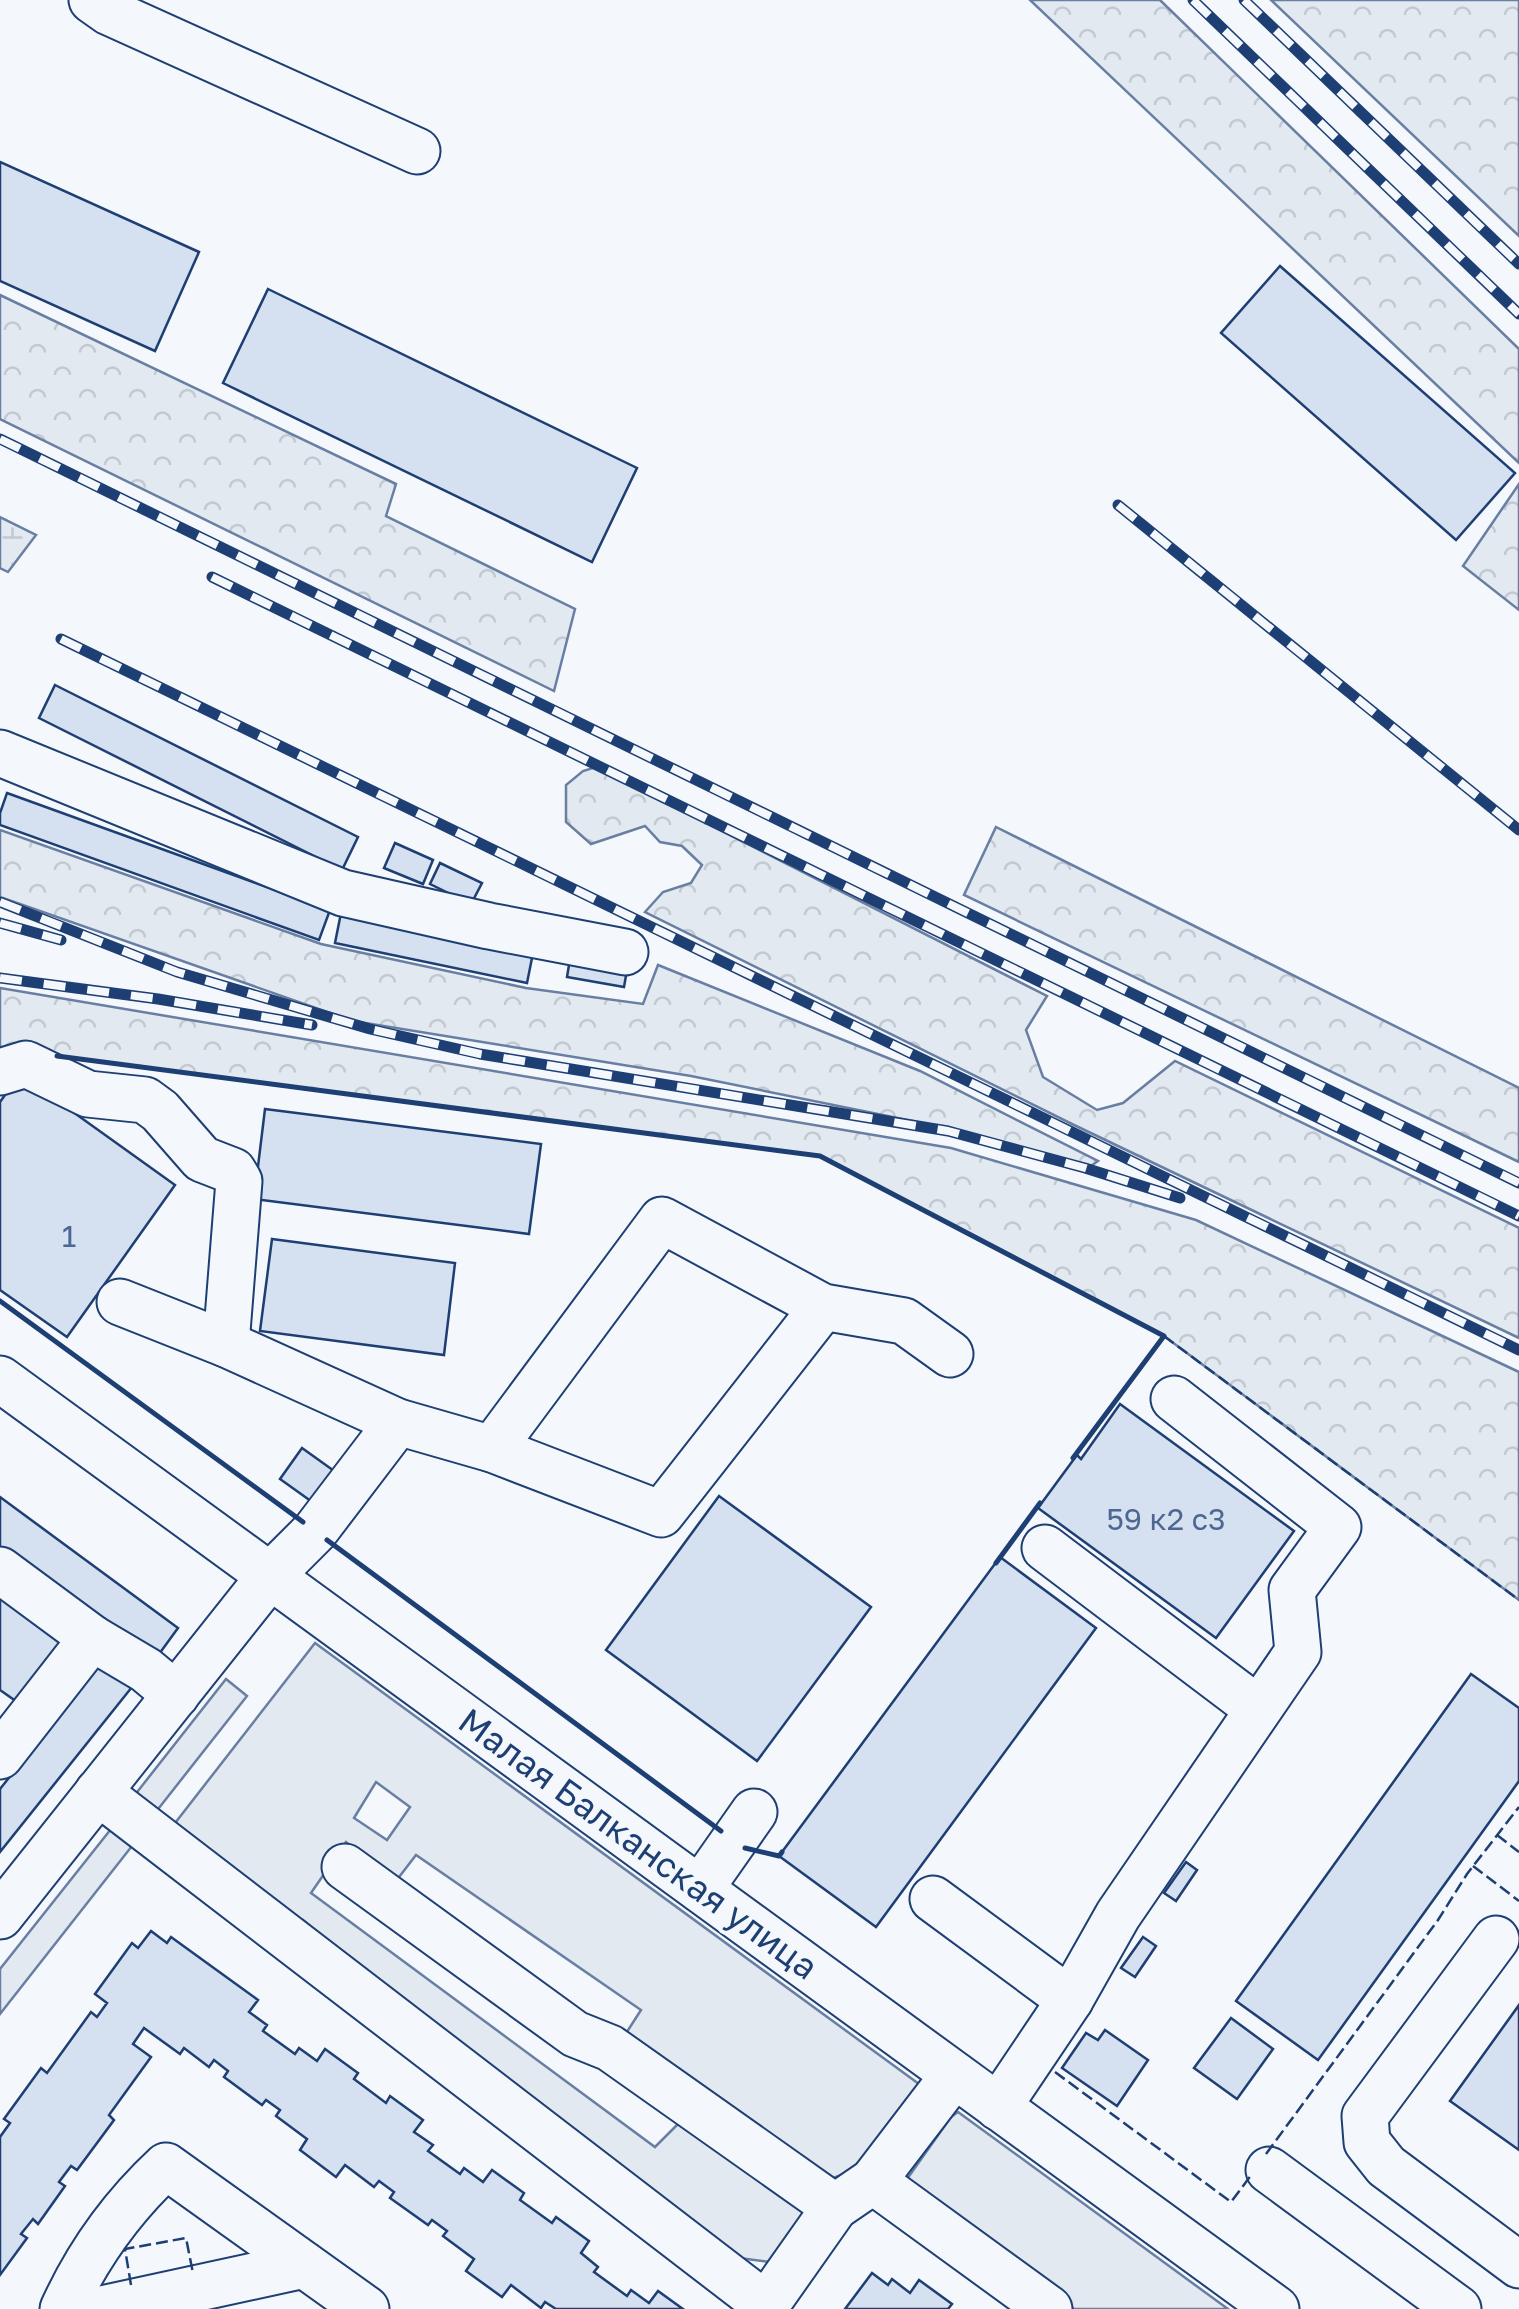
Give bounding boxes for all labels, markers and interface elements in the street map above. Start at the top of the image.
house number: 1 [62,1218,76,1254]
house number: 59 к2 с3 [1106,1501,1226,1537]
street label: Малая Балканская улица [451,1699,826,1987]

